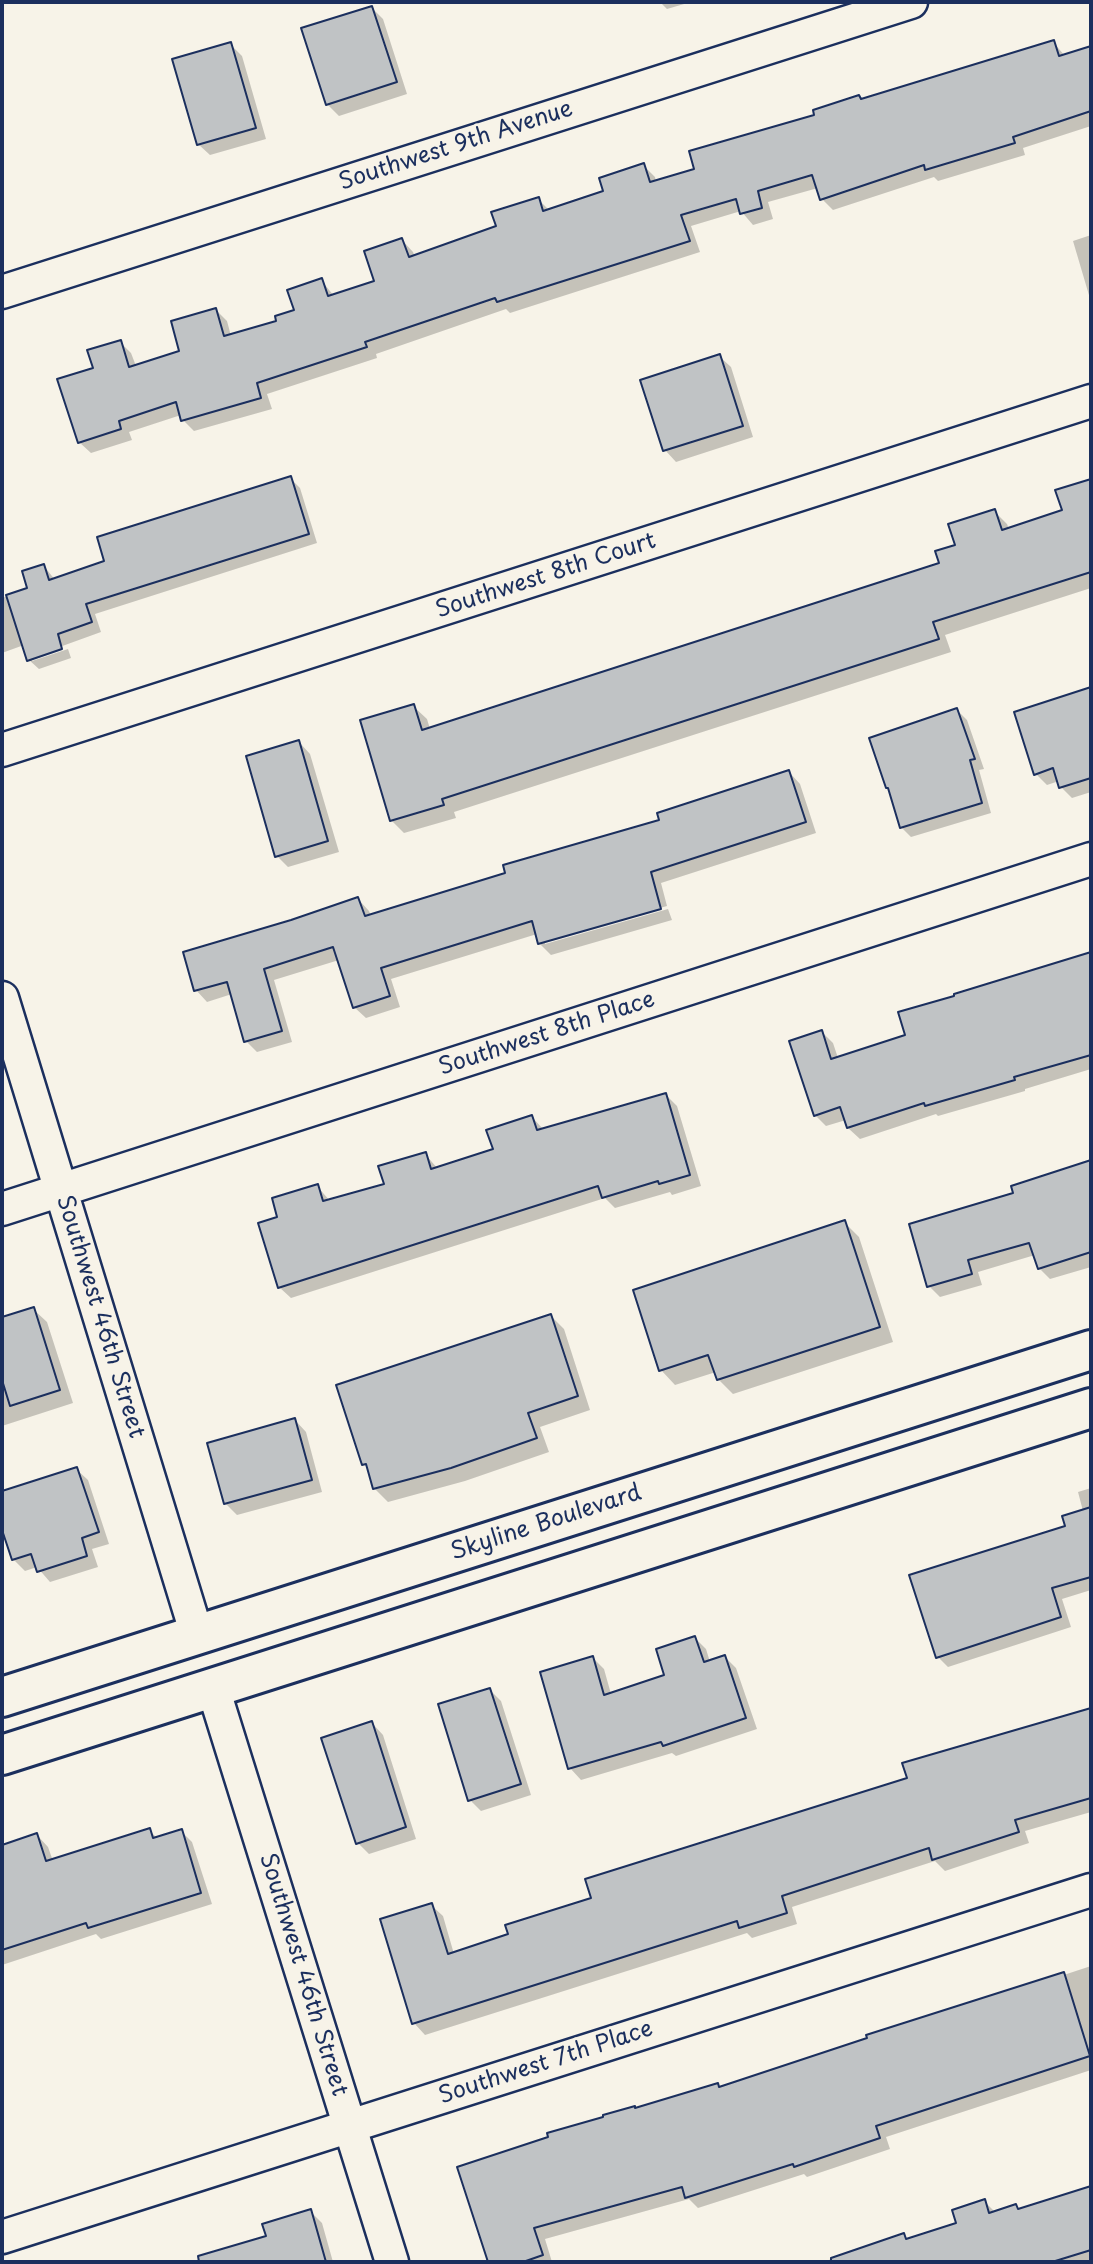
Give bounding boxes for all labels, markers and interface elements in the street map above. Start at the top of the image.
street label: Southwest 9th Avenue [336,95,576,197]
street label: Southwest 8th Court [432,527,660,625]
street label: Southwest 8th Place [436,986,658,1082]
street label: Southwest 46th Street [50,1192,150,1442]
street label: Skyline Boulevard [447,1479,645,1567]
street label: Southwest 46th Street [253,1850,353,2100]
street label: Southwest 7th Place [436,2015,656,2111]

